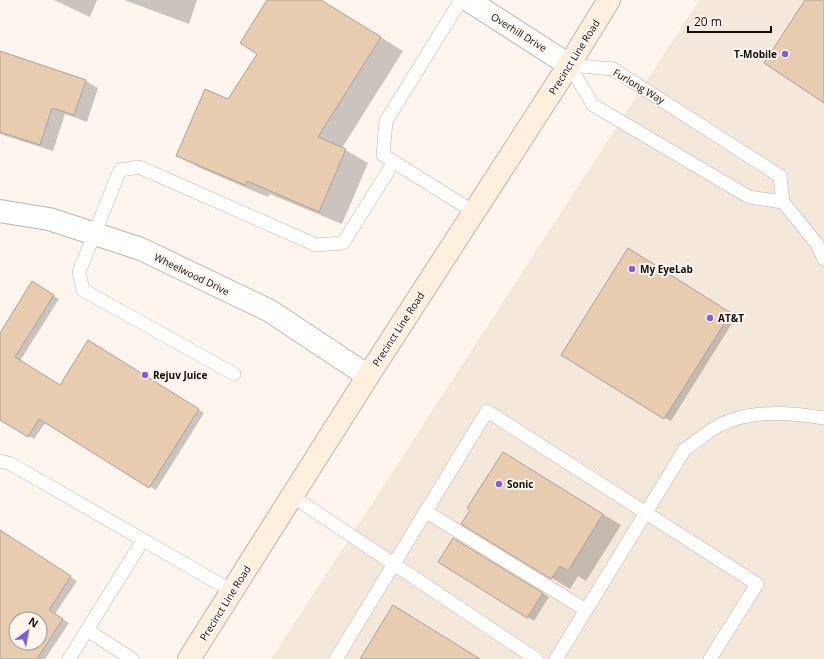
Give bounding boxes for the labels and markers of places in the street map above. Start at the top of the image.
place label: T-Mobile [734,47,777,61]
marker: T-Mobile [780,49,790,59]
place label: My EyeLab [640,262,693,276]
marker: My EyeLab [627,264,637,274]
place label: AT&T [718,311,744,325]
marker: AT&T [705,313,715,323]
place label: Rejuv Juice [153,368,207,382]
marker: Rejuv Juice [140,370,150,380]
place label: Sonic [507,477,533,491]
marker: Sonic [494,479,504,489]

